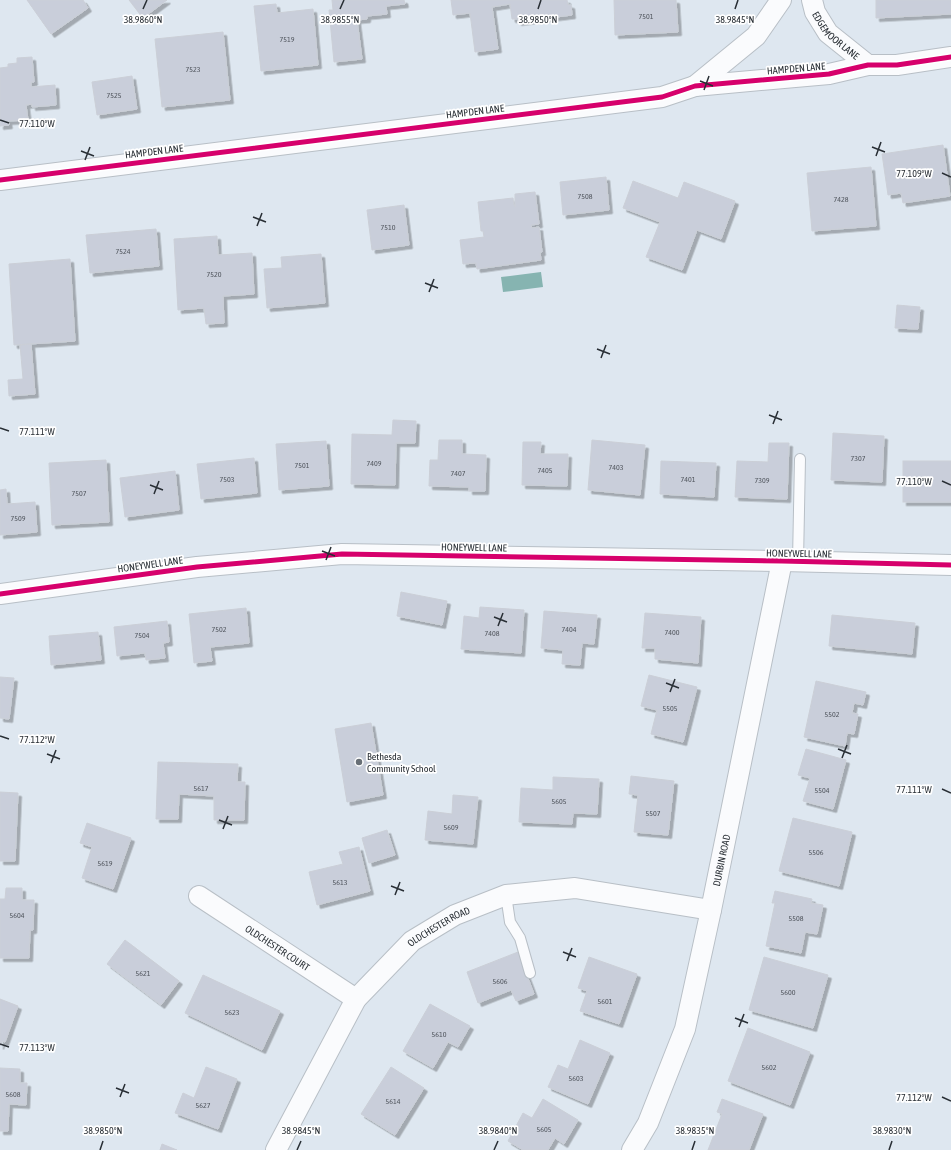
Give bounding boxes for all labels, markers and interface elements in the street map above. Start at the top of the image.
street label: EDGEMOOR LANE [810,9,862,62]
house number: 7501 [638,12,654,21]
text: 38.9860°N [124,14,162,25]
text: 38.9855°N [321,14,359,25]
text: 38.9850°N [519,14,557,25]
text: 38.9845°N [716,14,754,25]
house number: 7519 [279,35,295,44]
street label: HAMPDEN LANE [766,60,826,77]
house number: 7523 [185,65,201,74]
house number: 7525 [106,91,122,100]
street label: HAMPDEN LANE [445,102,505,121]
text: 77.110°W [19,118,55,129]
street label: HAMPDEN LANE [124,142,184,161]
text: 77.109°W [896,168,932,179]
house number: 7508 [577,192,593,201]
house number: 7428 [833,195,849,204]
house number: 7510 [380,223,396,232]
house number: 7524 [115,247,131,256]
house number: 7520 [206,270,222,279]
text: 77.111°W [19,426,55,437]
house number: 7307 [850,454,866,463]
house number: 7409 [366,459,382,468]
house number: 7501 [294,461,310,470]
house number: 7403 [608,463,624,472]
house number: 7405 [537,466,553,475]
house number: 7407 [450,469,466,478]
house number: 7503 [219,475,235,484]
house number: 7401 [680,475,696,484]
house number: 7309 [754,476,770,485]
text: 77.110°W [896,476,932,487]
house number: 7507 [71,489,87,498]
house number: 7509 [10,514,26,523]
street label: HONEYWELL LANE [441,541,508,554]
street label: HONEYWELL LANE [766,547,833,560]
street label: HONEYWELL LANE [117,554,184,575]
house number: 7502 [211,625,227,634]
house number: 7404 [561,625,577,634]
house number: 7400 [664,628,680,637]
house number: 7408 [484,629,500,638]
house number: 7504 [134,631,150,640]
house number: 5505 [662,704,678,713]
house number: 5502 [824,710,840,719]
text: 77.112°W [19,734,55,745]
place label: Bethesda Community School [367,751,436,774]
marker: Bethesda Community School [354,757,364,767]
house number: 5617 [193,784,209,793]
text: 77.111°W [896,784,932,795]
house number: 5504 [814,786,830,795]
house number: 5605 [551,797,567,806]
house number: 5507 [645,809,661,818]
house number: 5609 [443,823,459,832]
street label: DURBIN ROAD [711,833,732,887]
house number: 5506 [808,848,824,857]
house number: 5619 [97,859,113,868]
house number: 5613 [332,878,348,887]
street label: OLDCHESTER ROAD [405,905,472,949]
house number: 5604 [9,911,25,920]
house number: 5508 [788,914,804,923]
street label: OLDCHESTER COURT [243,923,312,973]
house number: 5621 [135,969,151,978]
house number: 5606 [492,977,508,986]
house number: 5600 [780,988,796,997]
house number: 5601 [597,997,613,1006]
house number: 5623 [224,1008,240,1017]
house number: 5610 [431,1030,447,1039]
text: 77.113°W [19,1042,55,1053]
house number: 5602 [761,1063,777,1072]
house number: 5603 [568,1074,584,1083]
house number: 5608 [5,1090,21,1099]
text: 77.112°W [896,1092,932,1103]
house number: 5614 [385,1097,401,1106]
house number: 5627 [195,1101,211,1110]
text: 38.9850°N [84,1125,122,1136]
text: 38.9845°N [282,1125,320,1136]
text: 38.9840°N [479,1125,517,1136]
house number: 5605 [536,1125,552,1134]
text: 38.9835°N [676,1125,714,1136]
text: 38.9830°N [873,1125,911,1136]

